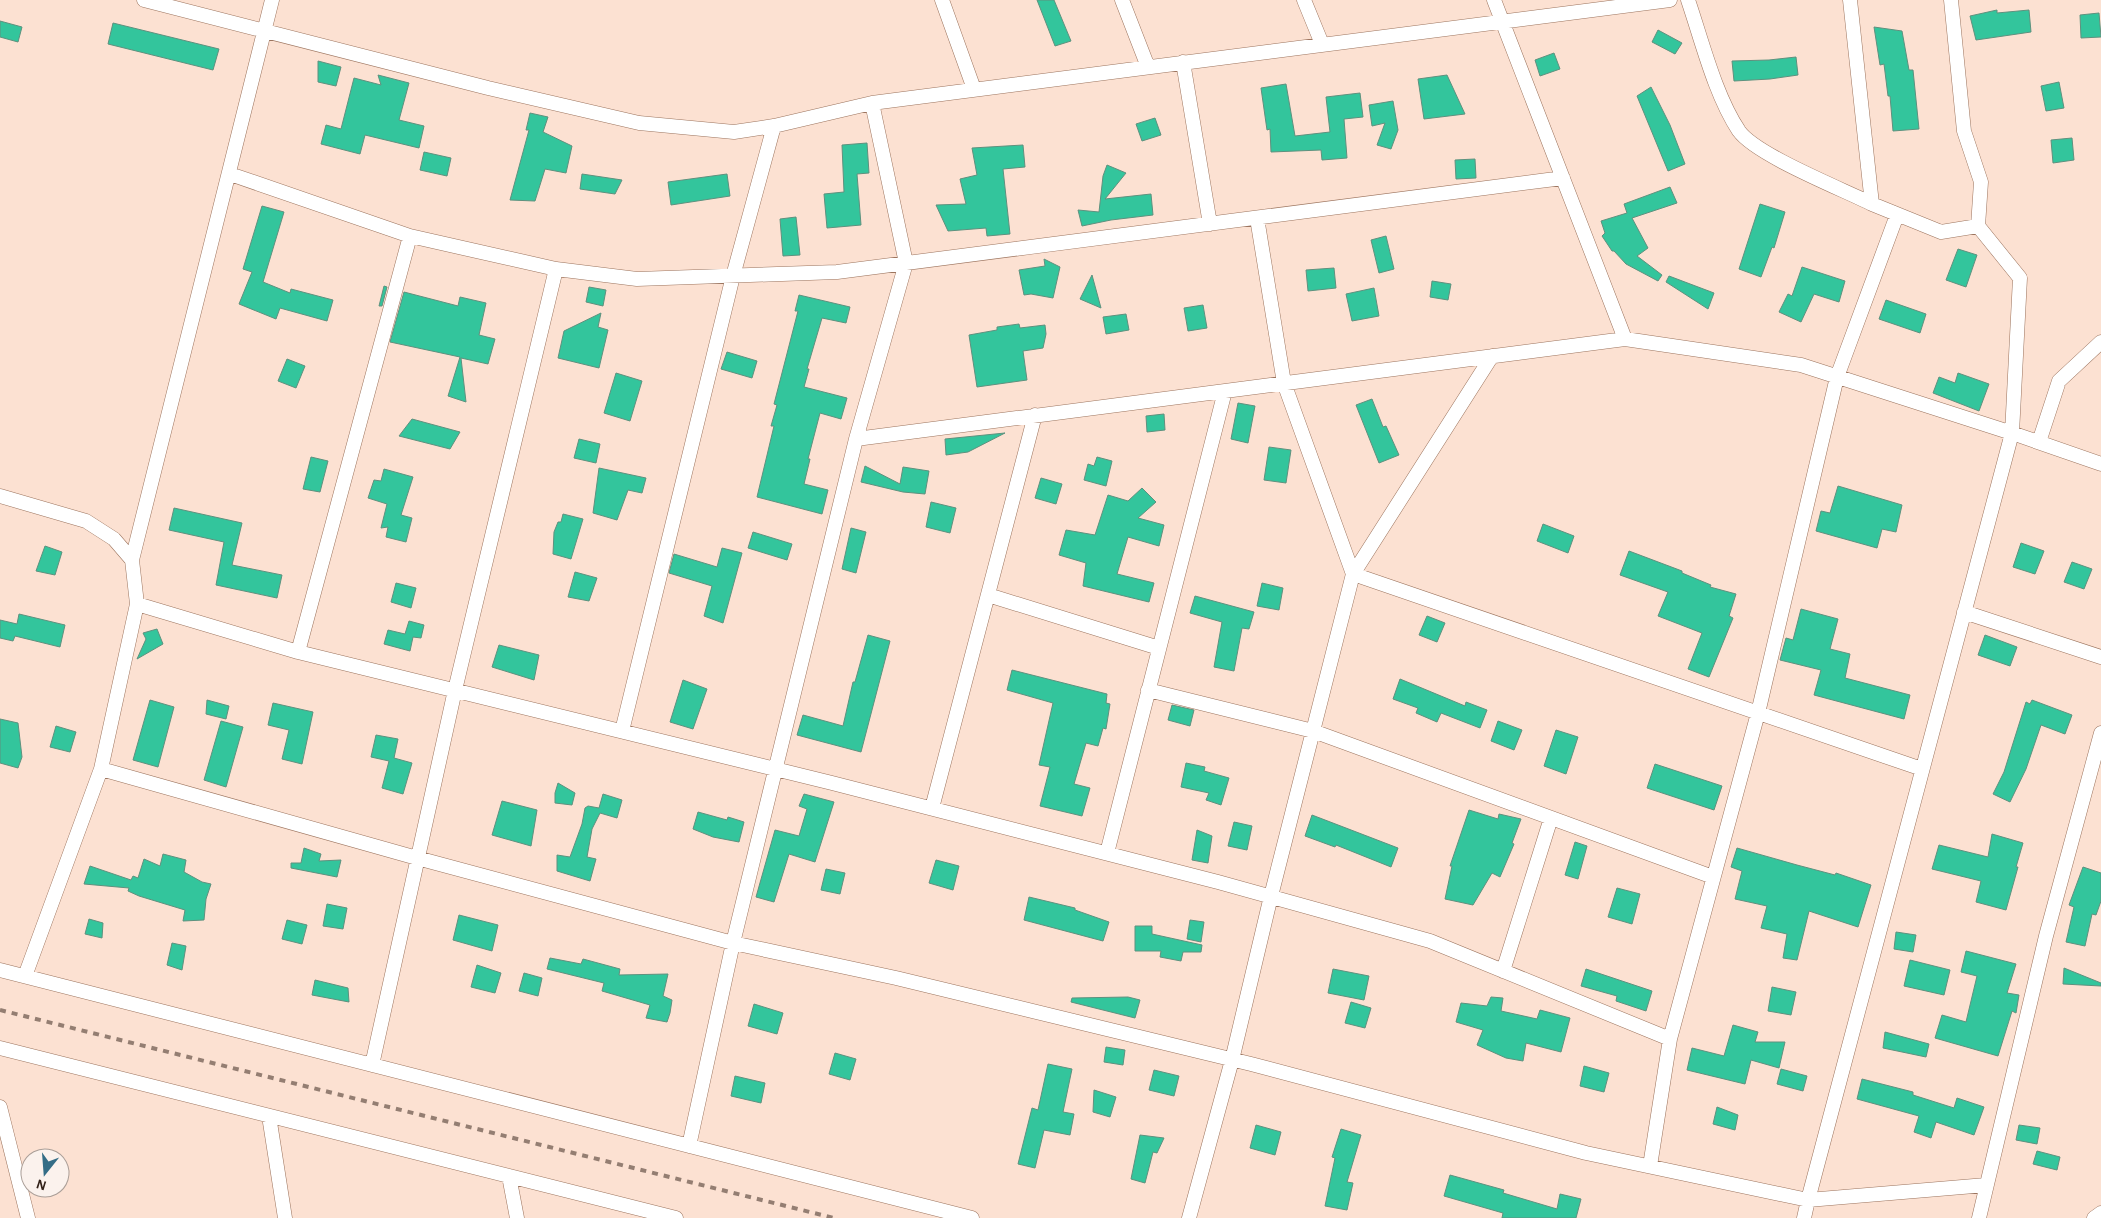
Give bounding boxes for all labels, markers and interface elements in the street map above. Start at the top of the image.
north arrow [20,1148,70,1198]
text: N [35,1176,48,1193]

